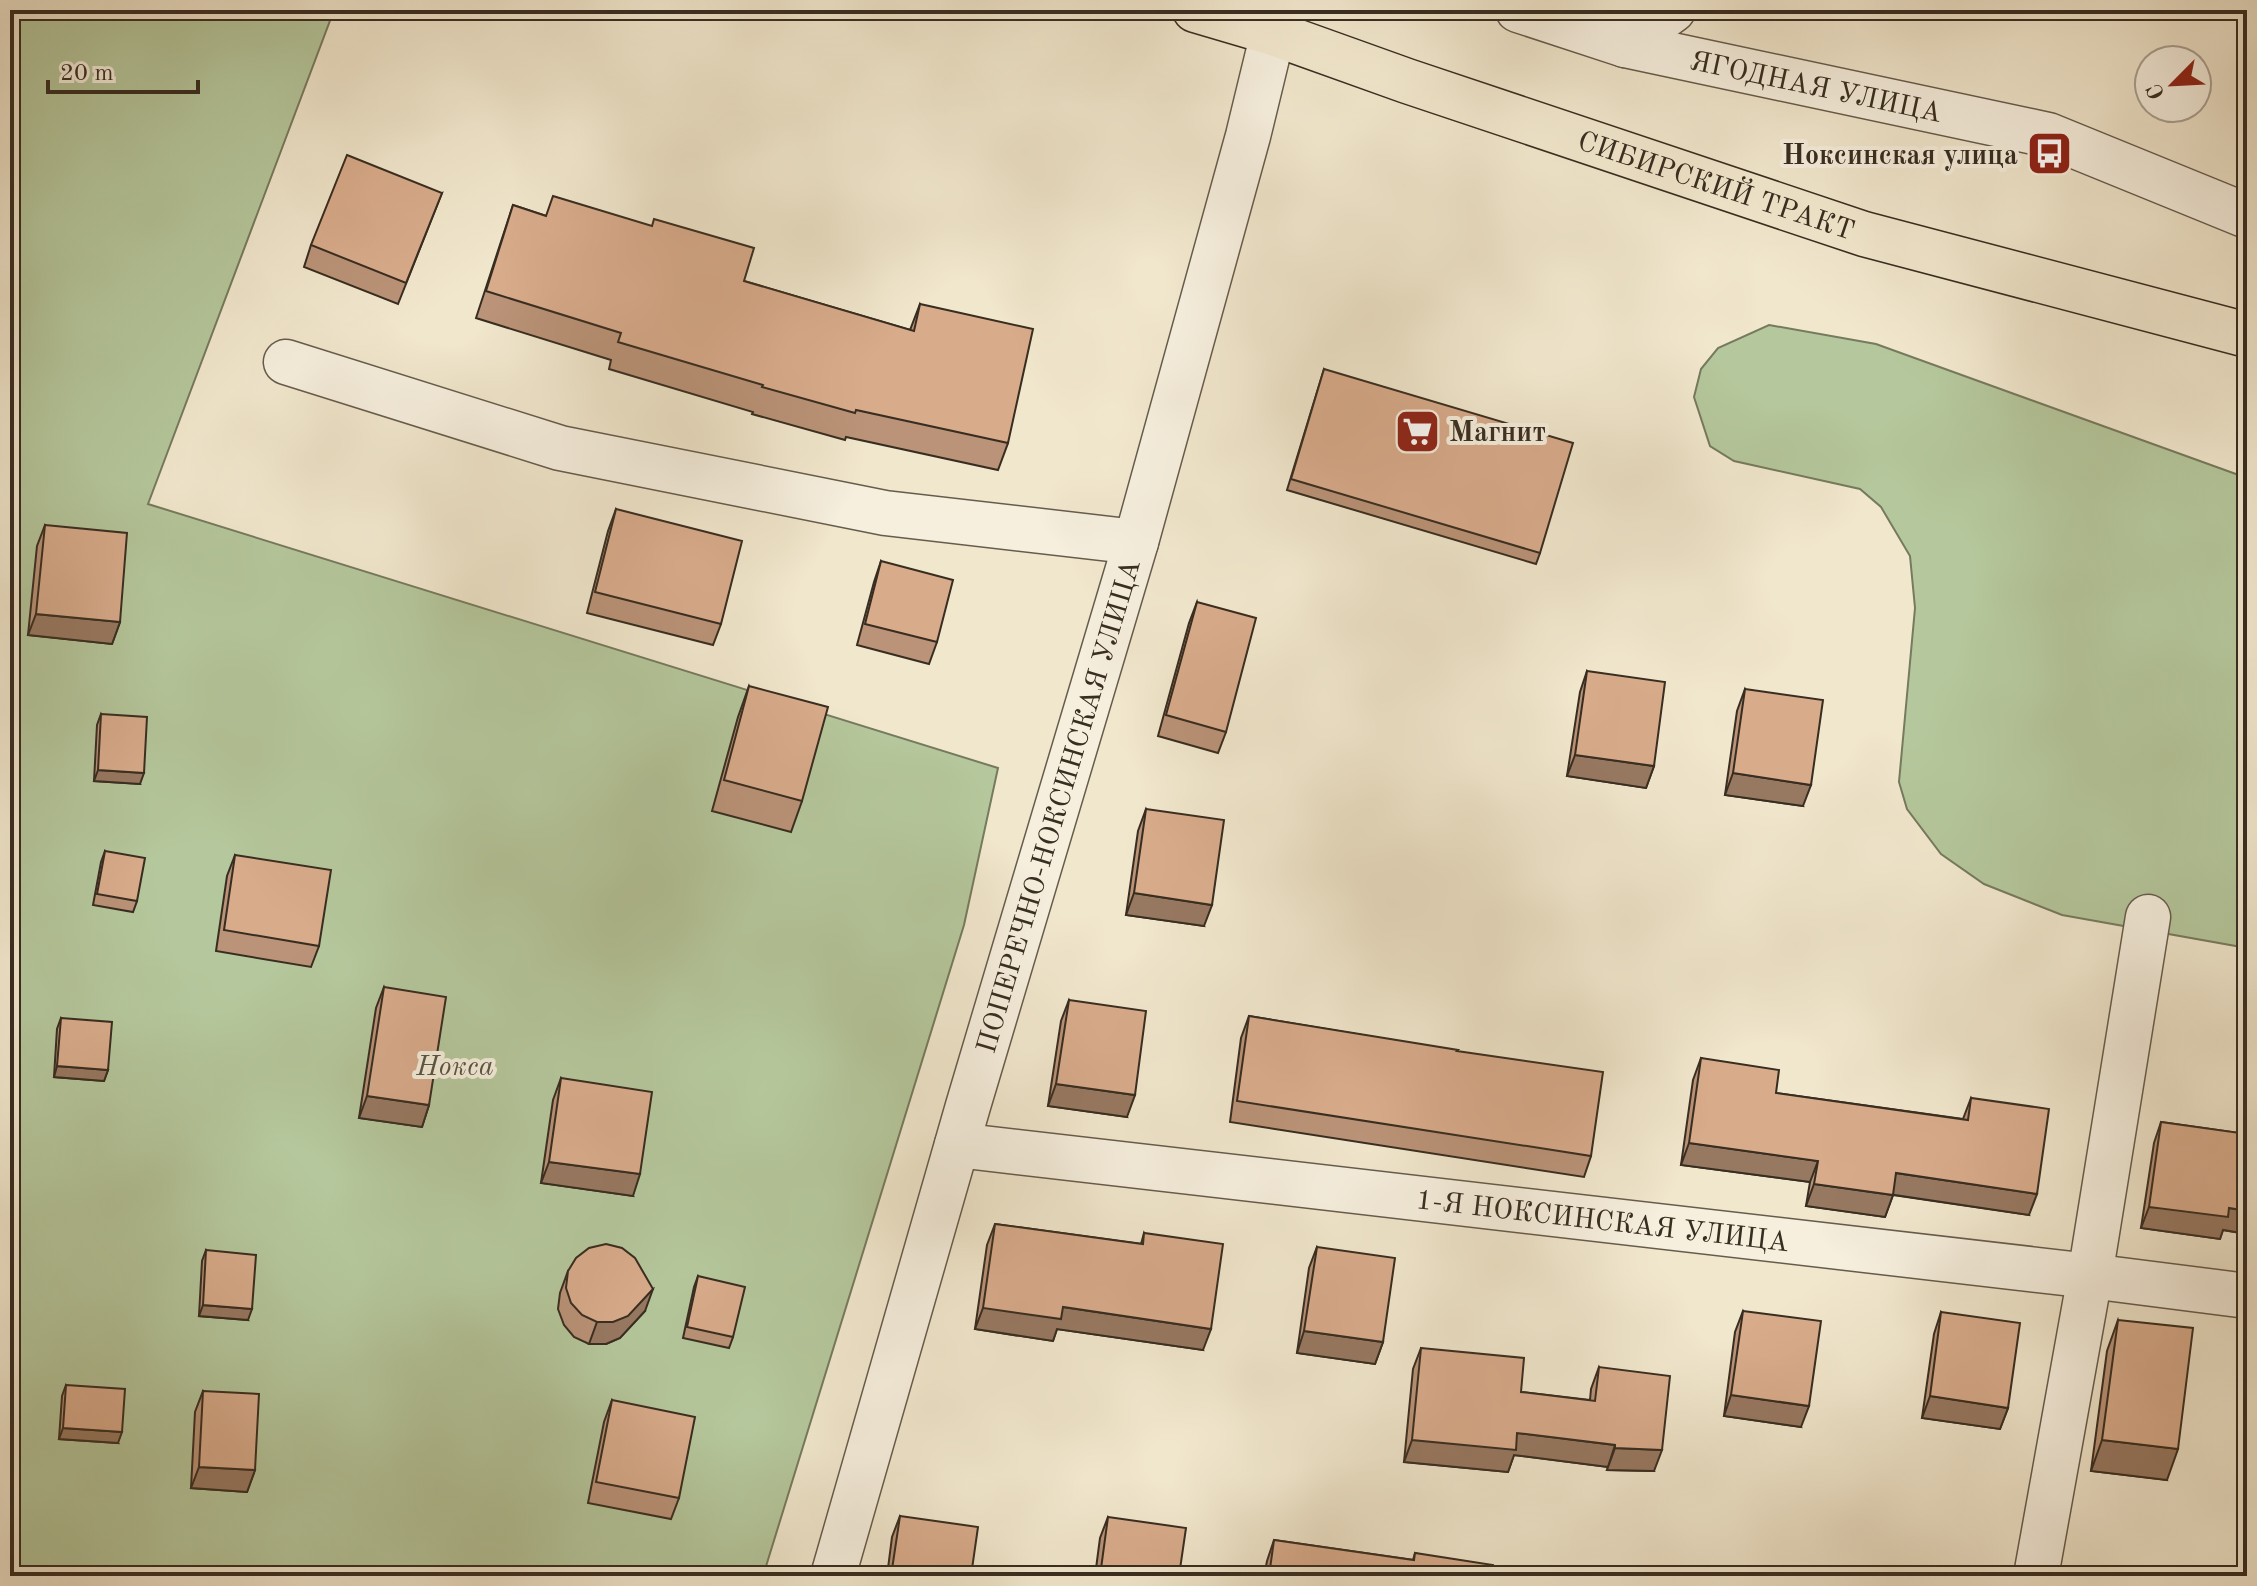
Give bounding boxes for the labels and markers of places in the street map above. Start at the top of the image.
bus stop icon: Ноксинская улица [2025,130,2073,178]
place label: Ноксинская улица [1782,143,2018,171]
supermarket icon: Магнит [1394,407,1442,455]
place label: Магнит [1449,420,1546,448]

